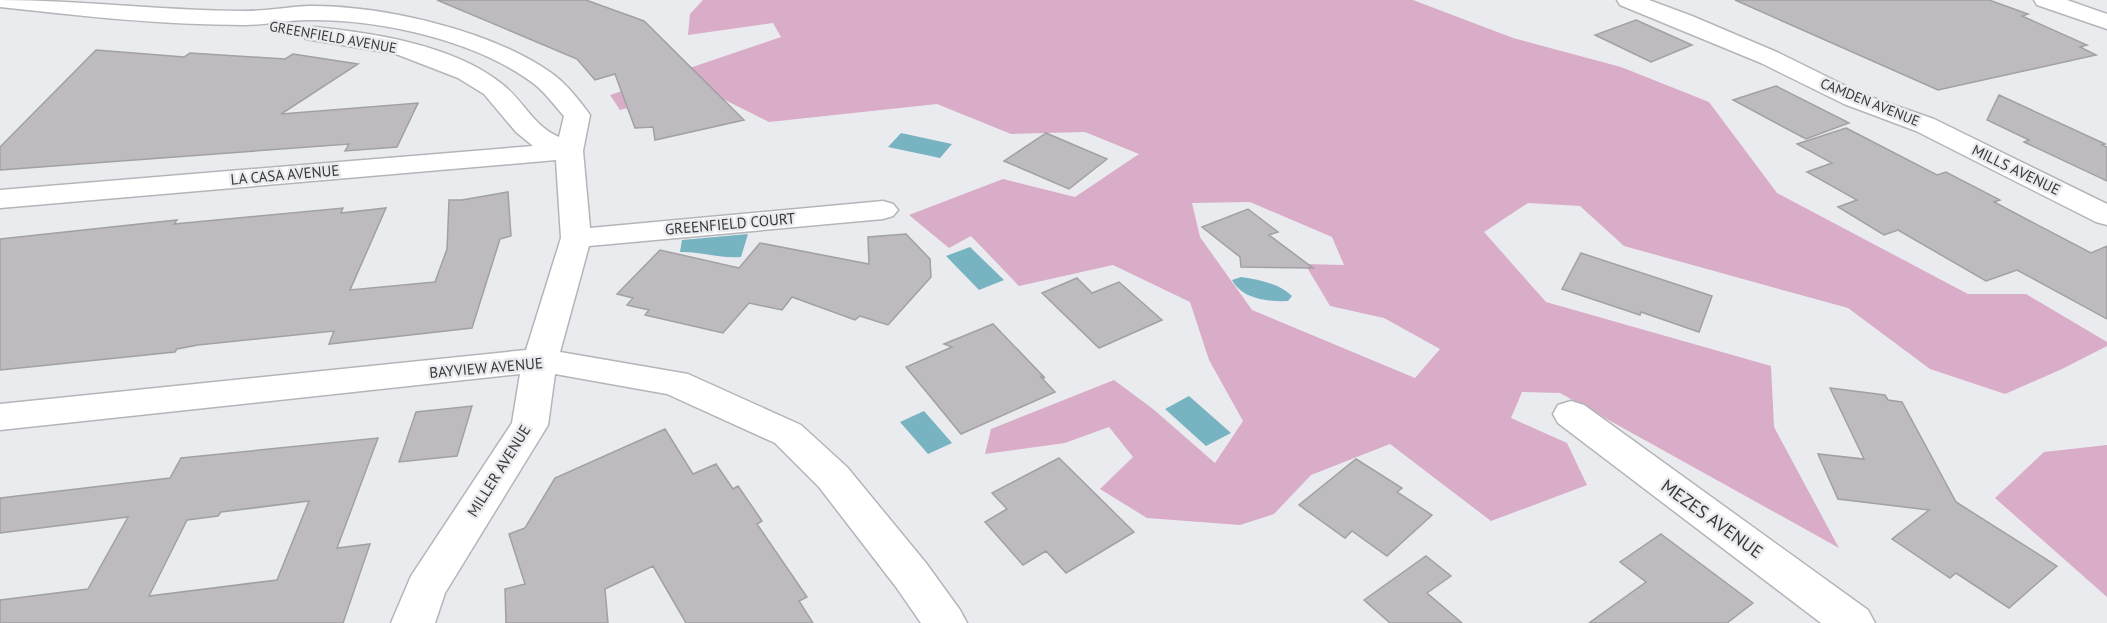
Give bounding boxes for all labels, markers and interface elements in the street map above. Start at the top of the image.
street label: GREENFIELD AVENUE [268,17,398,57]
street label: CAMDEN AVENUE [1818,74,1922,130]
street label: MILLS AVENUE [1969,140,2063,199]
street label: LA CASA AVENUE [230,160,340,189]
street label: GREENFIELD COURT [664,208,796,239]
street label: BAYVIEW AVENUE [428,353,544,382]
street label: MILLER AVENUE [463,421,534,520]
street label: MEZES AVENUE [1657,474,1768,563]

